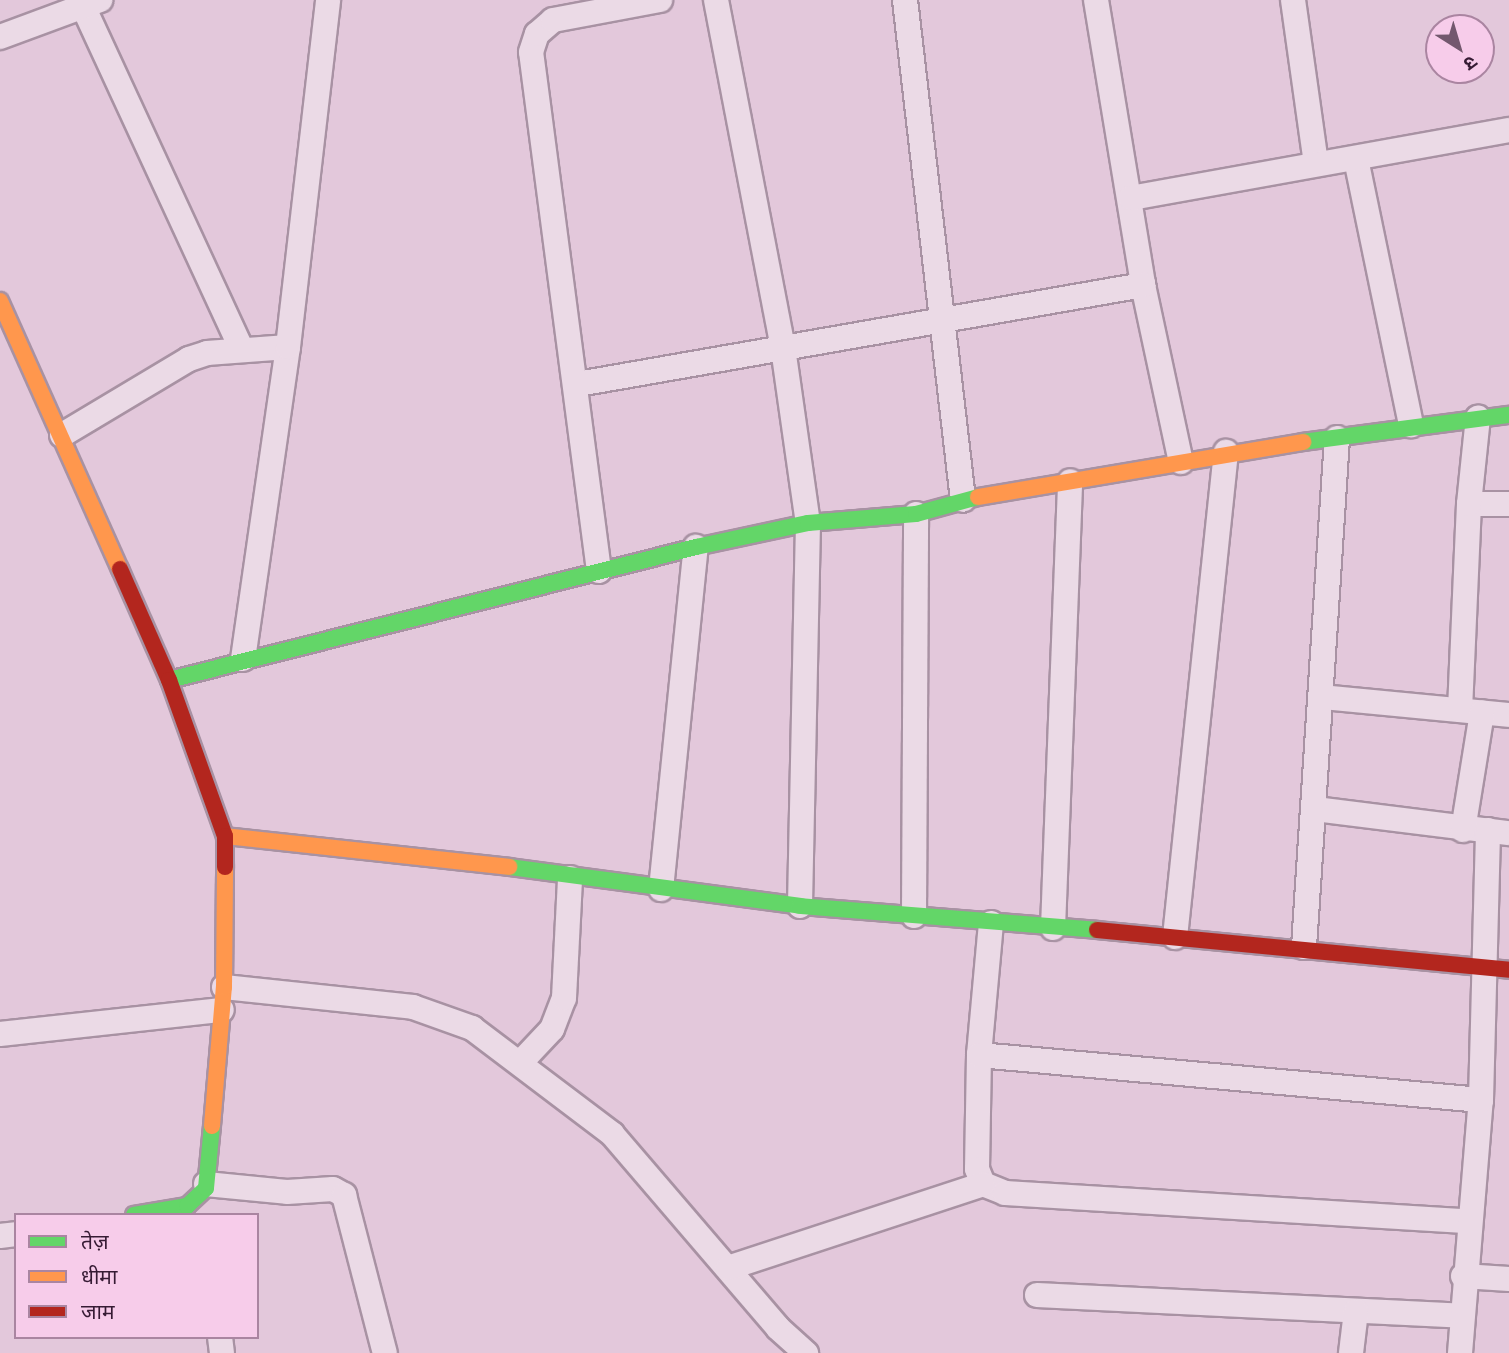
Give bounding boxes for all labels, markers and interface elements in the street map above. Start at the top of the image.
north arrow [1425,14,1495,84]
text: उ [1459,50,1484,78]
legend [14,1213,259,1339]
text: तेज़ [81,1226,109,1254]
text: धीमा [81,1261,117,1289]
text: जाम [81,1296,115,1324]

